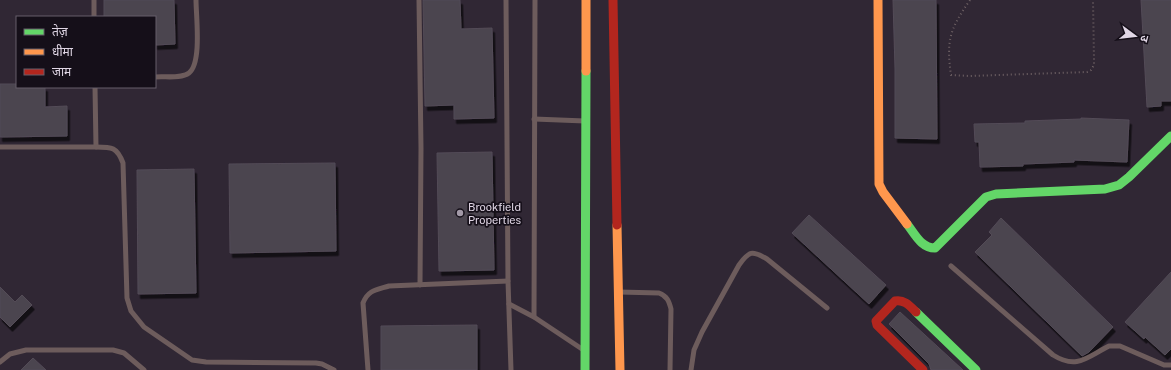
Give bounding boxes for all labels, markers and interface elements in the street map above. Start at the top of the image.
legend [16,16,156,88]
north arrow [1115,16,1155,56]
text: तेज़ [52,24,69,39]
text: उ [1138,34,1151,44]
text: धीमा [52,44,74,59]
text: जाम [52,65,72,79]
place label: Brookfield Properties [468,201,522,226]
marker: Brookfield Properties [455,208,465,218]

